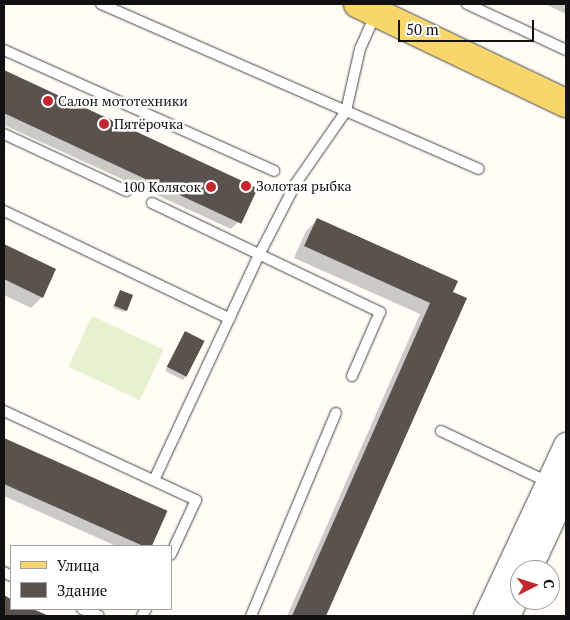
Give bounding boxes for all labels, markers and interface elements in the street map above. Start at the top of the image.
scale bar [400,10,536,42]
text: 50 m [406,19,439,39]
place label: Салон мототехники [58,93,188,109]
marker: Салон мототехники [42,95,54,107]
place label: Пятёрочка [114,116,183,132]
marker: Пятёрочка [98,118,110,130]
place label: Золотая рыбка [256,178,352,194]
place label: 100 Колясок [123,179,201,195]
marker: Золотая рыбка [240,180,252,192]
marker: 100 Колясок [205,181,217,193]
legend [10,545,172,610]
text: Улица [57,555,100,575]
north arrow [510,560,560,610]
text: С [540,578,559,589]
text: Здание [57,580,107,600]

